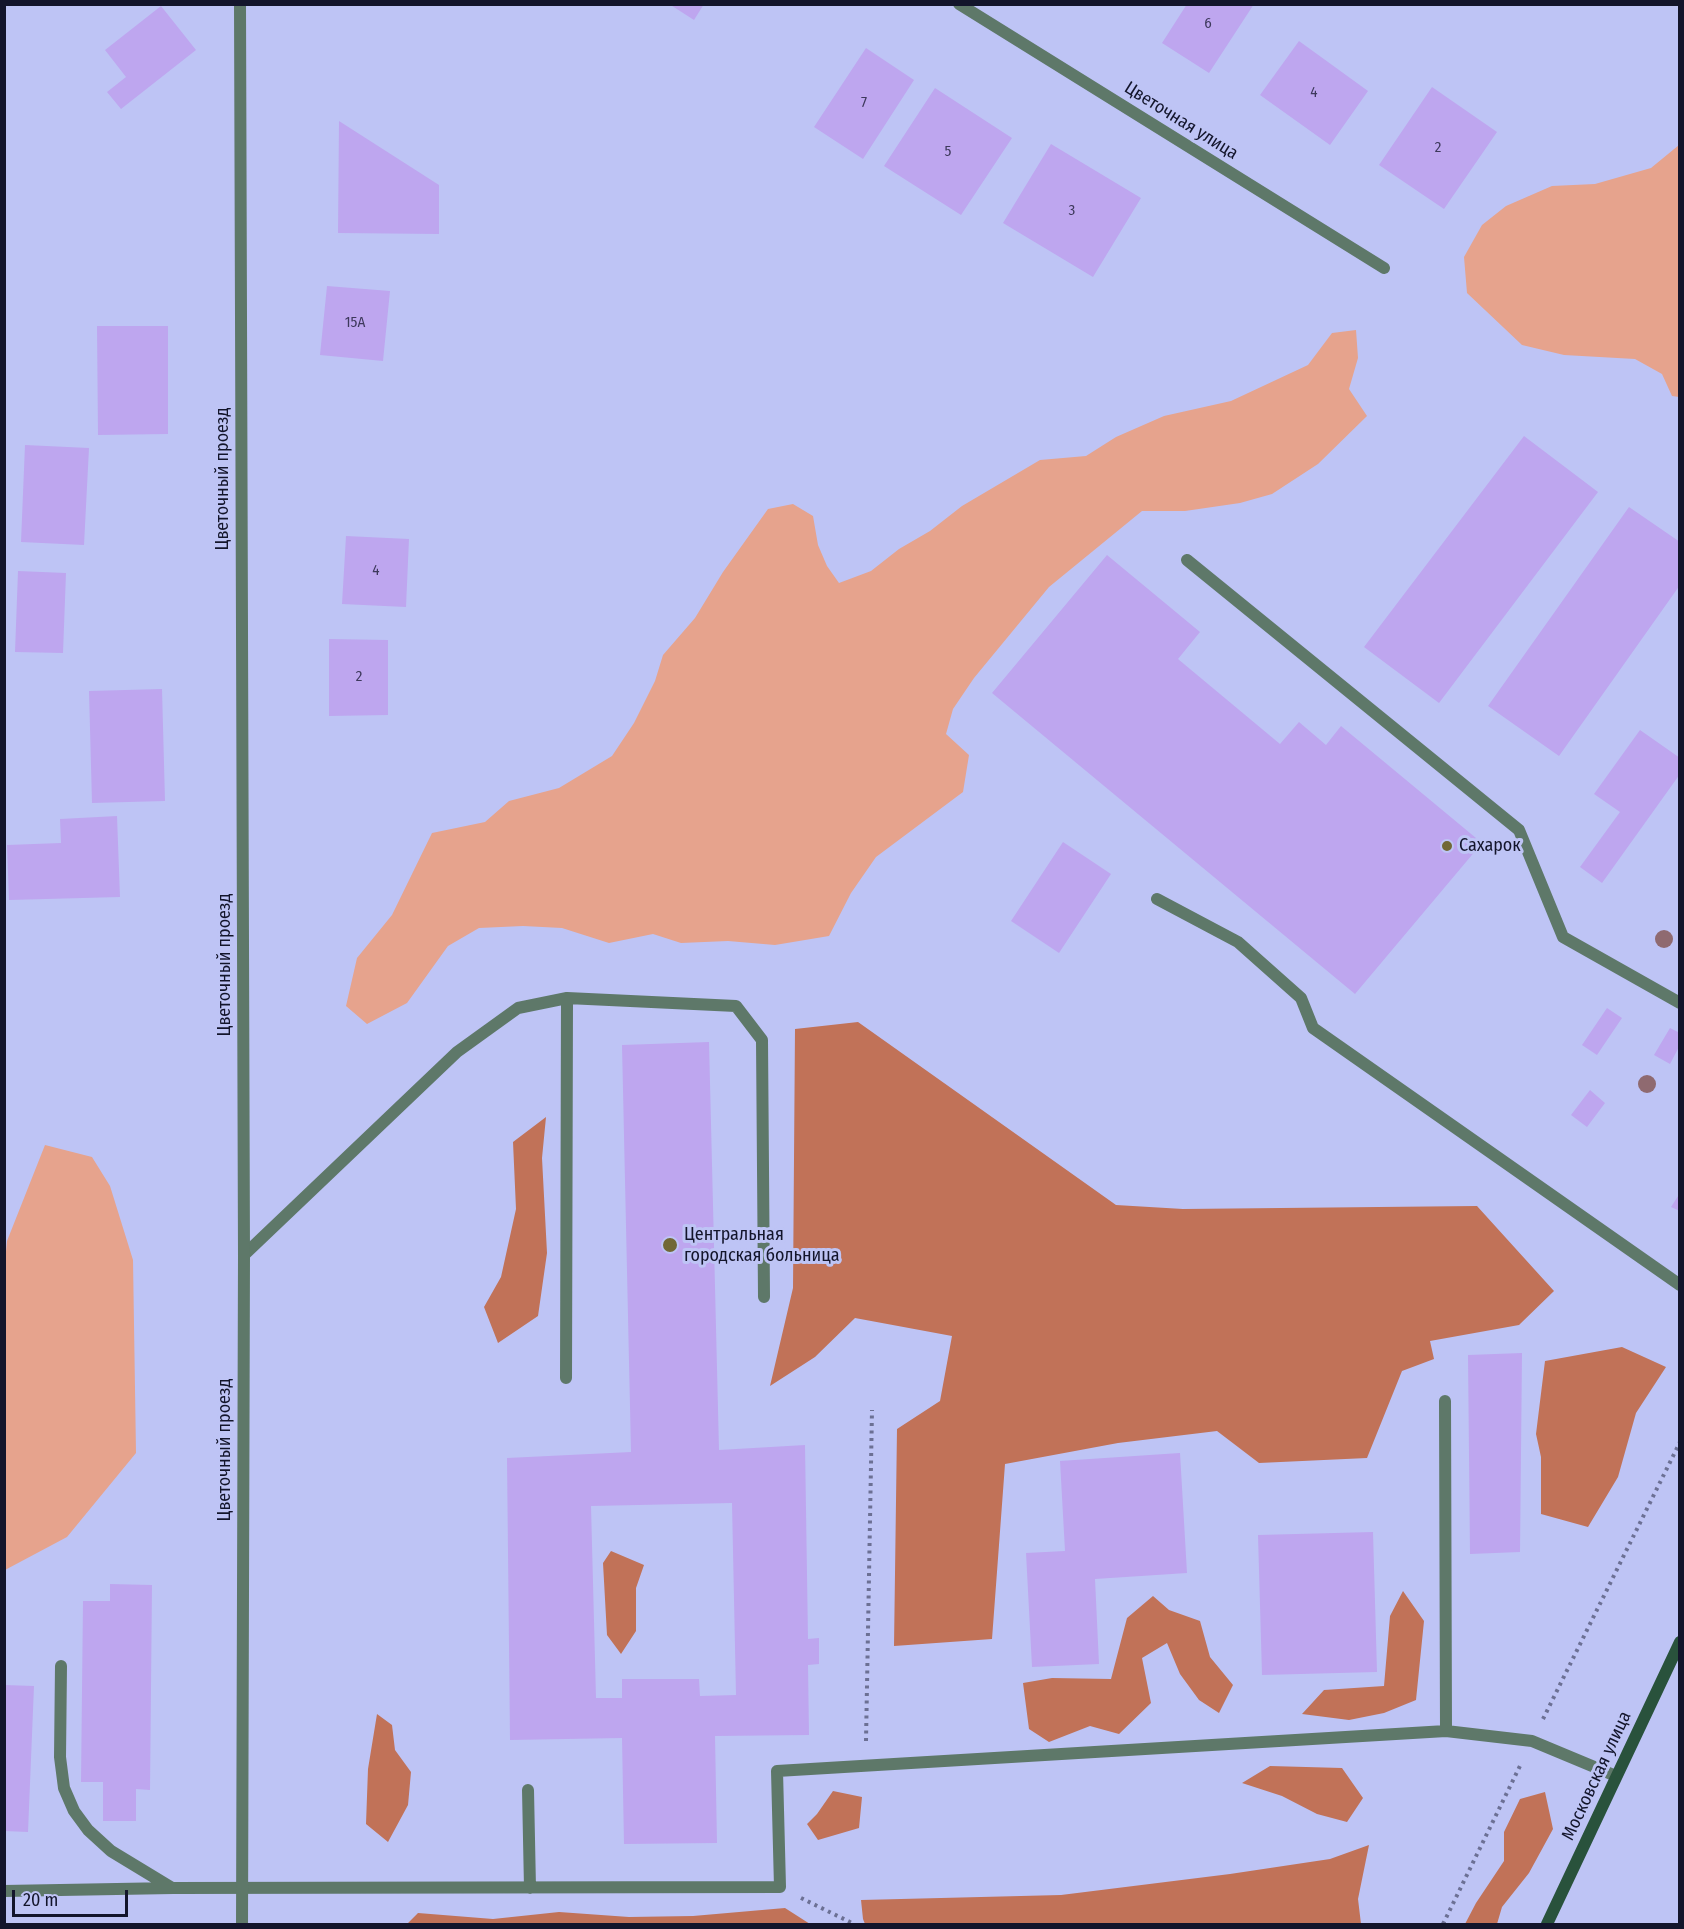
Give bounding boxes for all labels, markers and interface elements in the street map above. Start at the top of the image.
house number: 6 [1204,15,1212,33]
street label: Цветочная улица [1120,77,1242,165]
house number: 4 [1310,84,1318,102]
house number: 7 [861,94,867,112]
house number: 2 [1435,139,1441,157]
house number: 5 [945,143,951,161]
house number: 3 [1069,202,1075,220]
house number: 15А [345,314,365,332]
street label: Цветочный проезд [212,408,234,550]
house number: 4 [372,562,380,580]
house number: 2 [356,668,362,686]
place label: Сахарок [1459,835,1521,857]
marker: Сахарок [1440,839,1454,853]
street label: Цветочный проезд [214,894,236,1036]
place label: Центральная городская больница [684,1224,840,1266]
marker: Центральная городская больница [661,1236,679,1254]
street label: Цветочный проезд [214,1379,236,1521]
street label: Московская улица [1558,1708,1636,1844]
scale bar [15,1878,130,1916]
text: 20 m [23,1889,58,1911]

